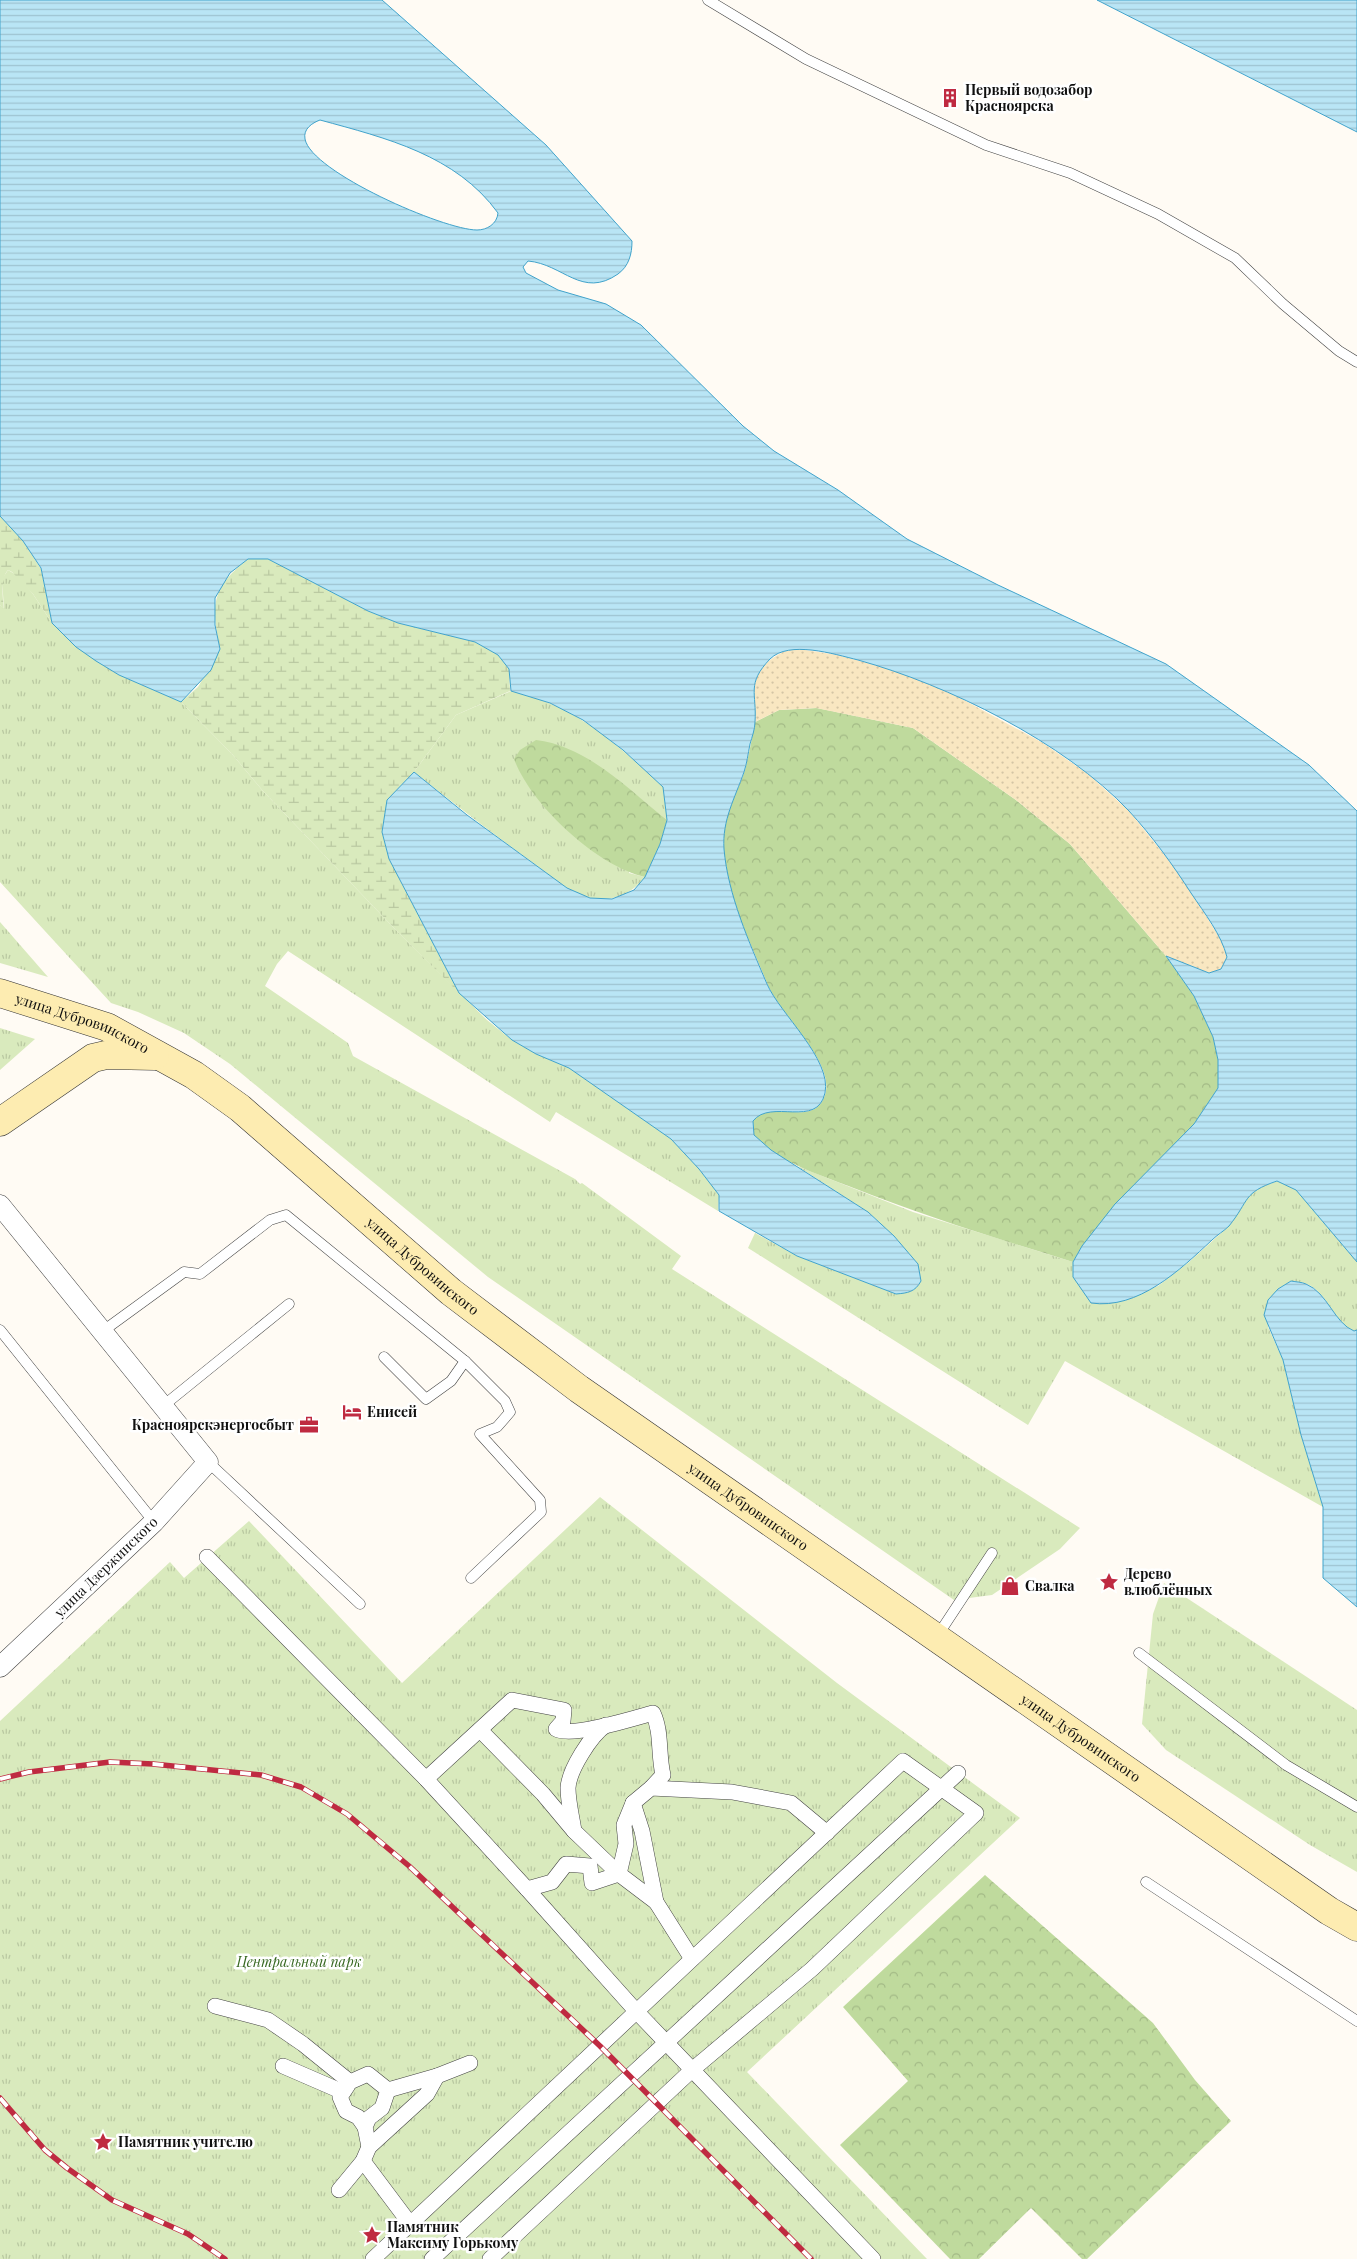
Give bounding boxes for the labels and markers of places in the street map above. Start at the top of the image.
place label: Первый водозабор Красноярска [965,80,1092,115]
building icon: Первый водозабор Красноярска [939,87,961,109]
hotel icon: Енисей [341,1401,363,1423]
place label: Енисей [367,1402,417,1421]
office icon: Красноярскэнергосбыт [298,1414,320,1436]
place label: Красноярскэнергосбыт [132,1415,294,1434]
place label: Дерево влюблённых [1124,1564,1213,1599]
place icon: Дерево влюблённых [1098,1571,1120,1593]
shop icon: Свалка [999,1575,1021,1597]
place label: Свалка [1025,1576,1075,1595]
place icon: Памятник учителю [92,2131,114,2153]
place label: Памятник учителю [118,2132,253,2151]
place label: Памятник Максиму Горькому [387,2217,519,2252]
place icon: Памятник Максиму Горькому [361,2224,383,2246]

